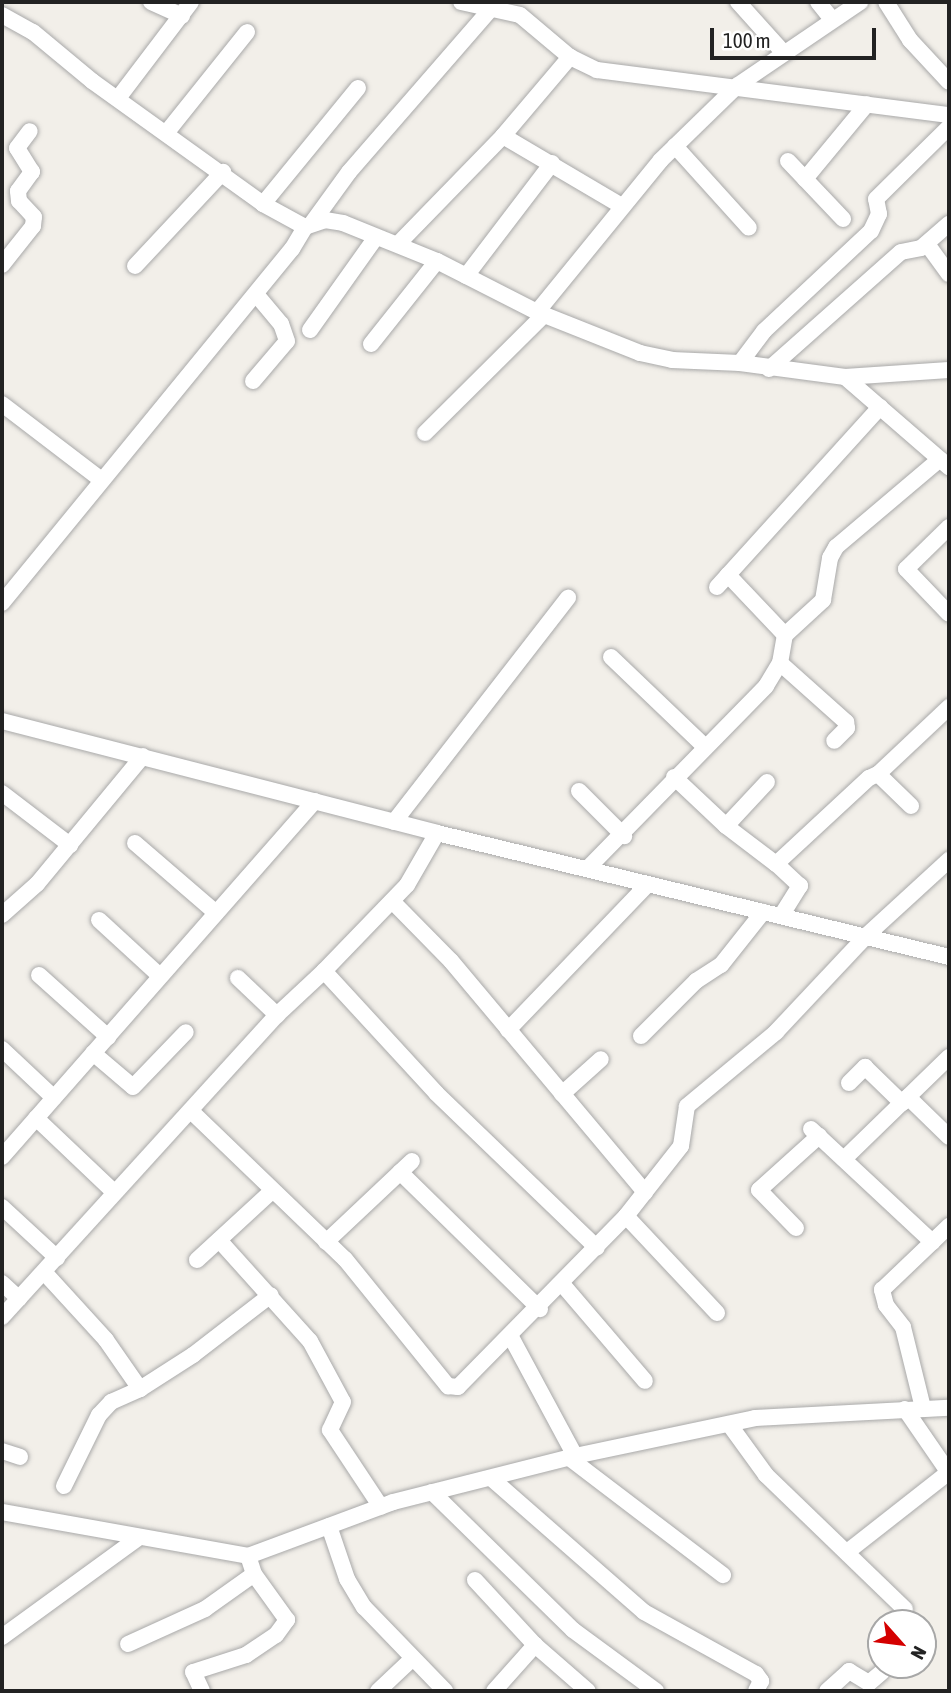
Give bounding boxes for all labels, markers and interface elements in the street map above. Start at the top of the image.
scale bar [713,14,879,58]
text: 100 m [723,28,771,52]
north arrow [867,1609,937,1679]
text: N [906,1643,931,1663]

